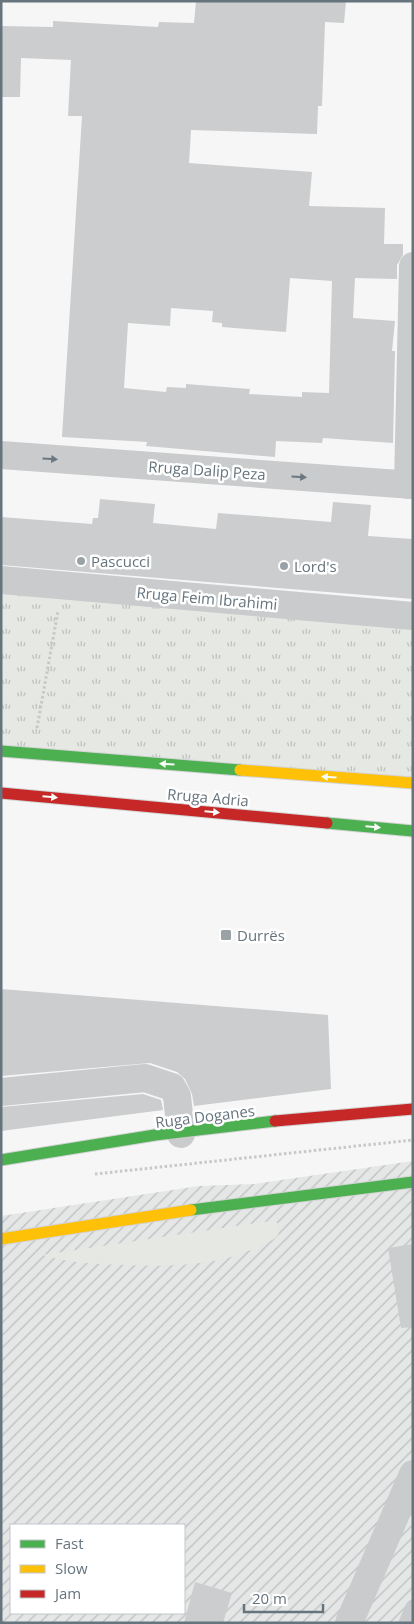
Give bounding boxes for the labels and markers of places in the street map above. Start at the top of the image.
place label: Pascucci [91,551,150,571]
marker: Pascucci [75,555,87,567]
place label: Lord's [294,556,337,576]
marker: Lord's [278,560,290,572]
place label: Durrës [237,925,285,945]
marker: Durrës [219,928,233,942]

